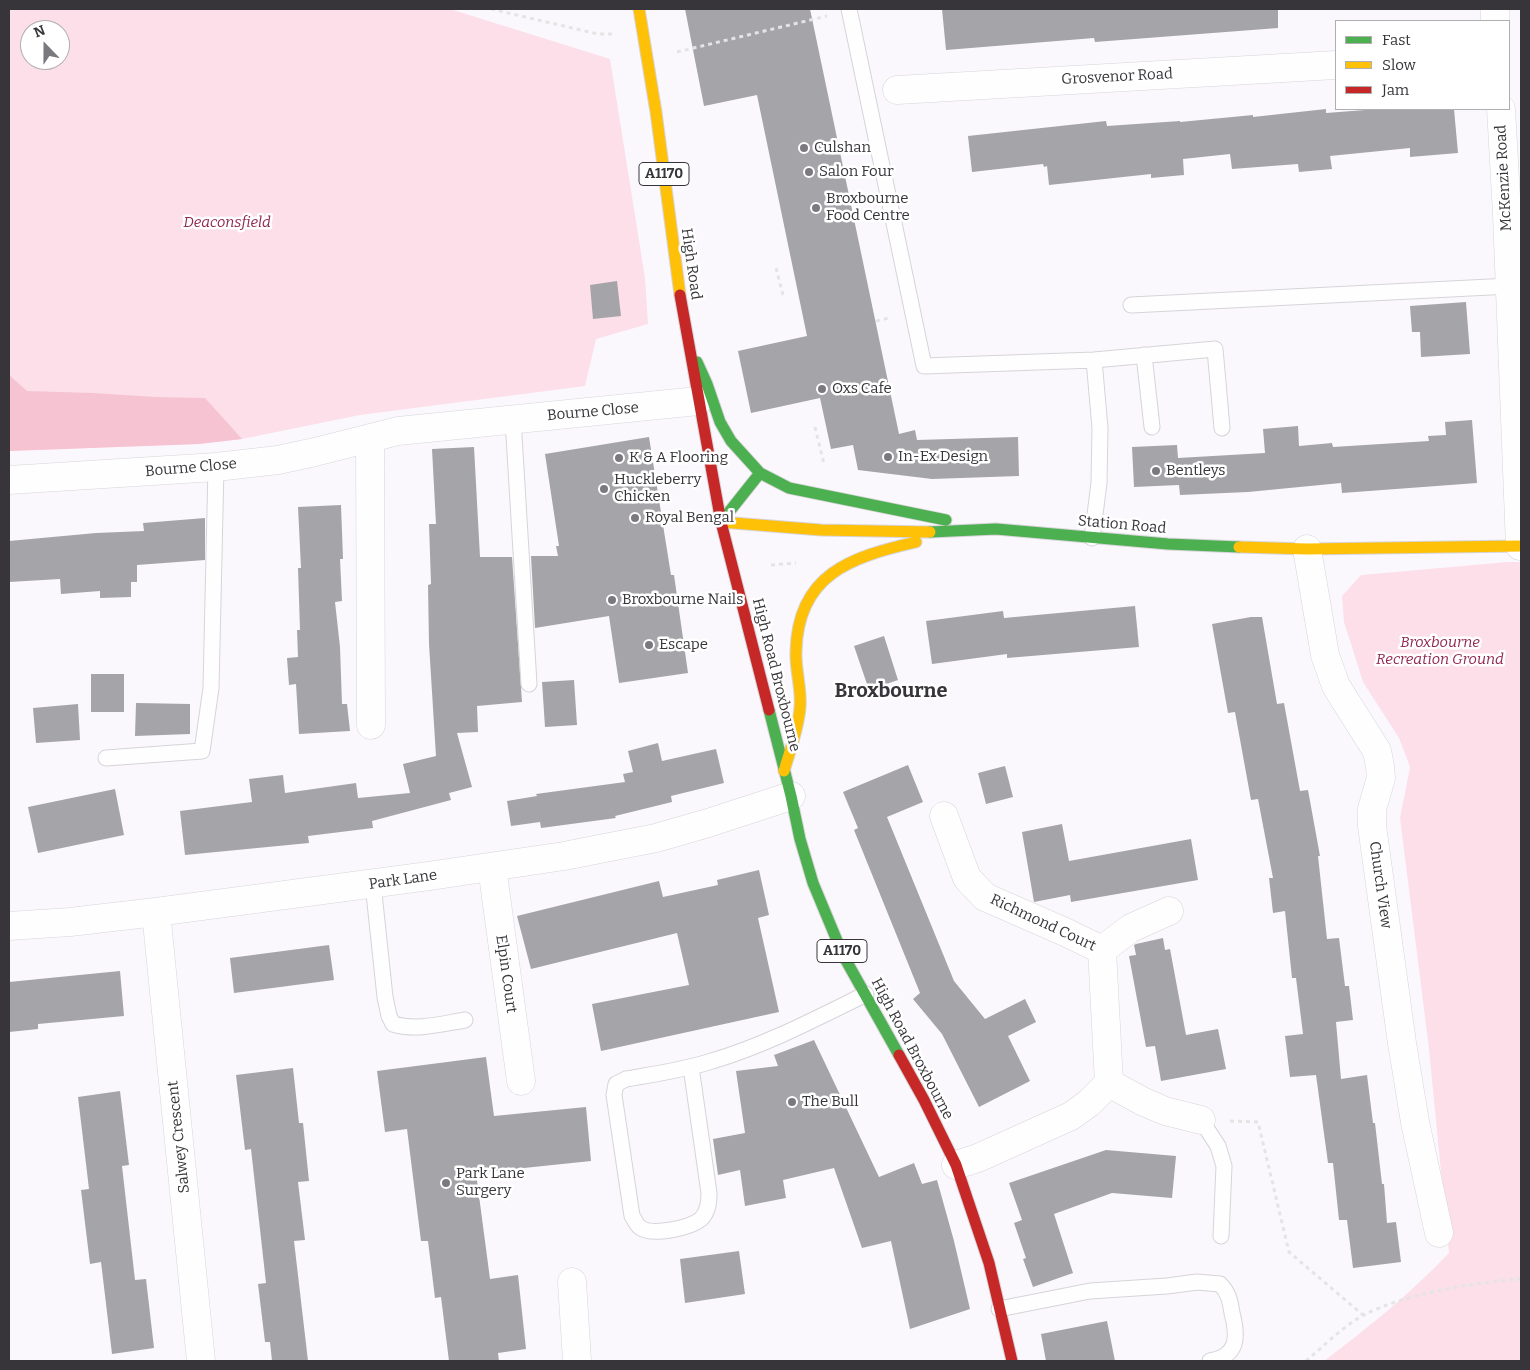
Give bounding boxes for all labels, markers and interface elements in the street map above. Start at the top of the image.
north arrow [20,20,70,70]
legend [1335,20,1510,110]
text: N [31,22,48,41]
text: Fast [1382,31,1411,49]
text: Slow [1382,56,1416,74]
street label: Grosvenor Road [1061,65,1173,89]
text: Jam [1382,81,1409,99]
street label: McKenzie Road [1492,124,1516,232]
place label: Culshan [814,139,871,157]
marker: Culshan [798,142,810,154]
road number: A1170 [639,162,689,185]
place label: Salon Four [819,163,894,181]
marker: Salon Four [803,166,815,178]
place label: Broxbourne Food Centre [826,190,910,225]
marker: Broxbourne Food Centre [810,202,822,214]
park label: Deaconsfield [183,214,271,232]
street label: High Road [677,227,705,301]
place label: Oxs Cafe [832,380,892,398]
marker: Oxs Cafe [816,383,828,395]
street label: Bourne Close [546,399,640,425]
place label: In-Ex Design [898,448,988,466]
place label: K & A Flooring [629,449,728,467]
marker: In-Ex Design [882,451,894,463]
marker: K & A Flooring [613,452,625,464]
street label: Bourne Close [144,455,238,481]
place label: Bentleys [1166,462,1225,480]
marker: Bentleys [1150,465,1162,477]
place label: Huckleberry Chicken [614,471,702,506]
marker: Huckleberry Chicken [598,483,610,495]
place label: Royal Bengal [645,509,734,527]
marker: Royal Bengal [629,512,641,524]
street label: Station Road [1077,512,1167,538]
place label: Broxbourne Nails [622,591,743,609]
marker: Broxbourne Nails [606,594,618,606]
street label: High Road Broxbourne [748,596,804,754]
park label: Broxbourne Recreation Ground [1376,634,1504,669]
place label: Escape [659,636,708,654]
marker: Escape [643,639,655,651]
district label: Broxbourne [835,679,947,703]
street label: Church View [1365,840,1395,930]
street label: Park Lane [368,866,438,894]
street label: Richmond Court [987,891,1099,955]
street label: Elpin Court [492,934,520,1014]
road number: A1170 [817,939,867,962]
street label: High Road Broxbourne [867,975,957,1123]
street label: Salwey Crescent [164,1080,194,1194]
place label: The Bull [802,1093,858,1111]
marker: The Bull [786,1096,798,1108]
place label: Park Lane Surgery [456,1165,525,1200]
marker: Park Lane Surgery [440,1177,452,1189]

